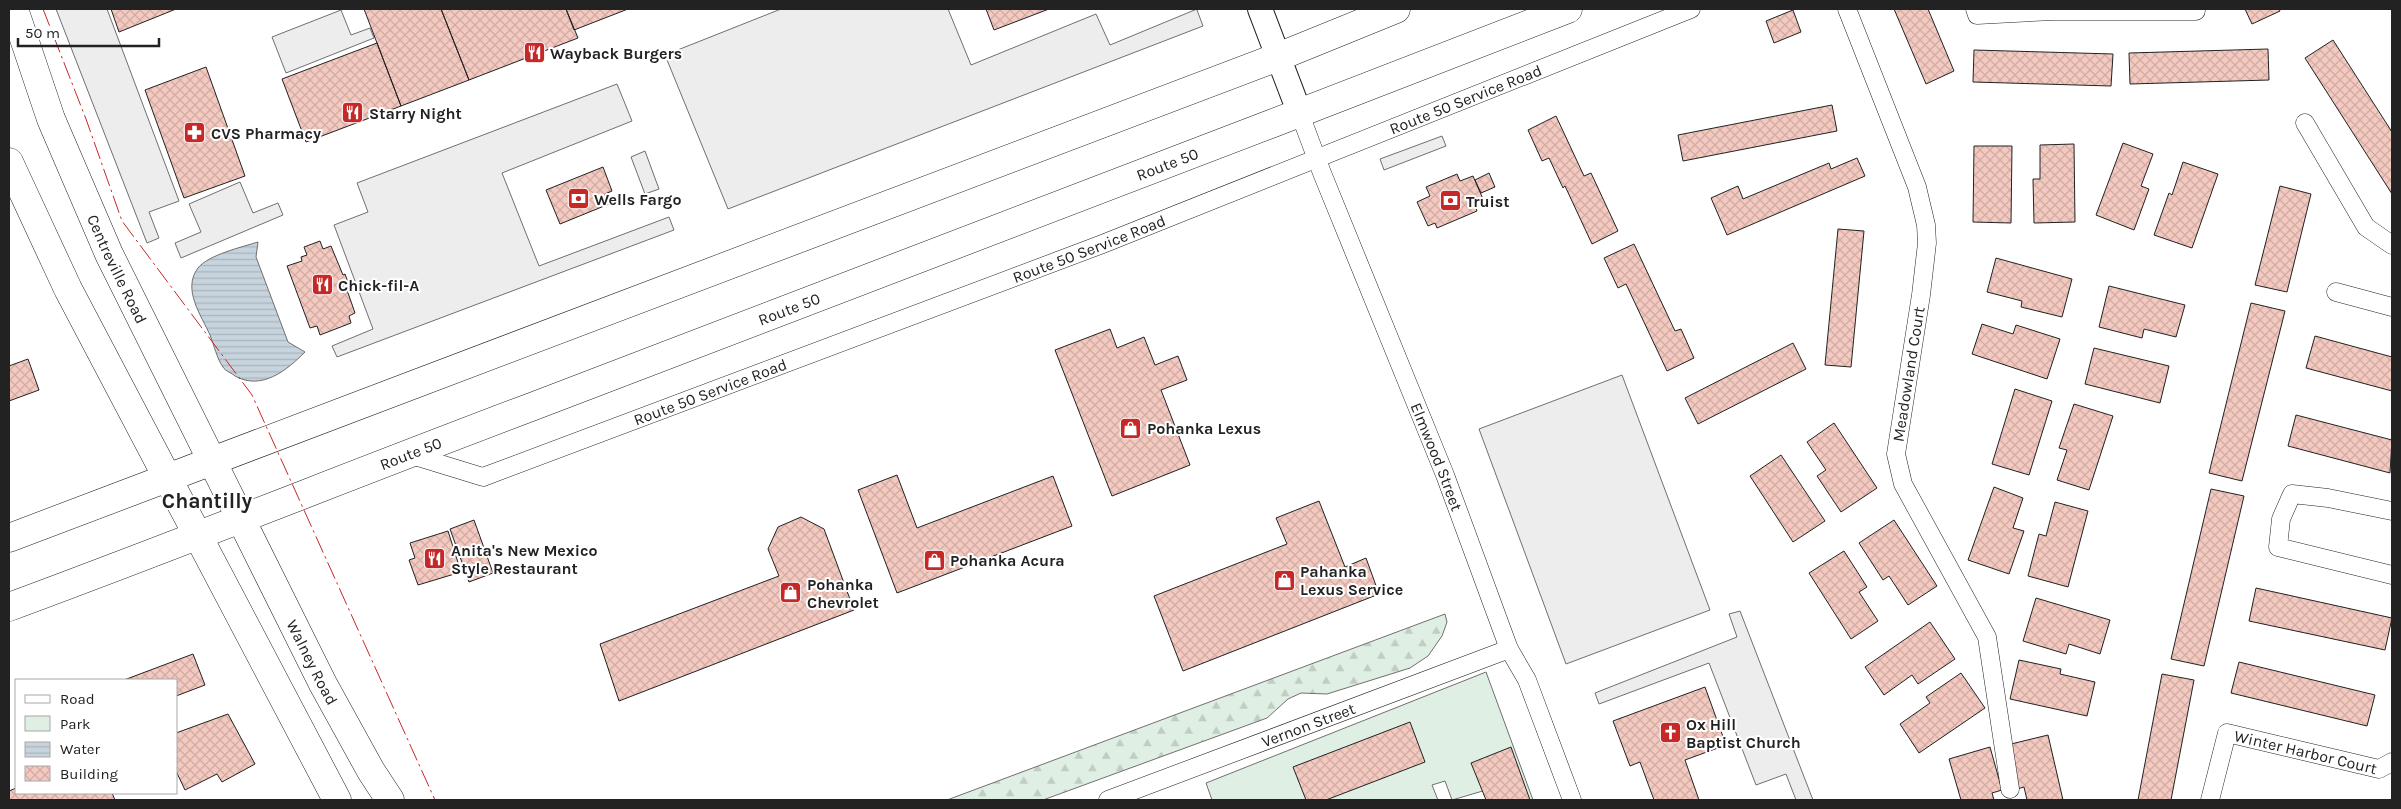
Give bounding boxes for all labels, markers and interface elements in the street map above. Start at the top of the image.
scale bar [18,15,159,47]
text: 50 m [25,24,60,42]
restaurant icon: Wayback Burgers [522,41,546,65]
place label: Wayback Burgers [550,44,682,63]
street label: Route 50 Service Road [1387,61,1544,139]
restaurant icon: Starry Night [341,101,365,125]
place label: Starry Night [369,104,462,123]
pharmacy icon: CVS Pharmacy [183,121,207,145]
place label: CVS Pharmacy [211,124,321,143]
street label: Route 50 [1134,144,1201,185]
bank icon: Wells Fargo [566,187,590,211]
bank icon: Truist [1438,189,1462,213]
place label: Wells Fargo [594,190,681,209]
place label: Truist [1466,192,1509,211]
street label: Route 50 Service Road [1010,211,1168,287]
street label: Centreville Road [83,212,151,327]
restaurant icon: Chick-fil-A [310,273,334,297]
place label: Chick-fil-A [338,276,419,295]
street label: Route 50 [755,289,823,330]
street label: Meadowland Court [1888,305,1929,443]
street label: Route 50 Service Road [631,355,790,430]
street label: Elmwood Street [1407,400,1466,514]
shop icon: Pohanka Lexus [1119,416,1143,440]
place label: Pohanka Lexus [1147,419,1261,438]
street label: Route 50 [377,433,444,474]
district label: Chantilly [162,489,253,513]
place label: Anita's New Mexico Style Restaurant [451,541,598,578]
restaurant icon: Anita's New Mexico Style Restaurant [423,547,447,571]
shop icon: Pohanka Acura [922,548,946,572]
place label: Pohanka Acura [950,551,1065,570]
place label: Pahanka Lexus Service [1300,562,1403,599]
shop icon: Pahanka Lexus Service [1272,568,1296,592]
place label: Pohanka Chevrolet [807,575,879,612]
shop icon: Pohanka Chevrolet [779,581,803,605]
street label: Walney Road [282,617,342,708]
legend [15,679,178,794]
text: Road [60,690,95,708]
street label: Vernon Street [1259,699,1358,751]
text: Park [60,715,90,733]
place label: Ox Hill Baptist Church [1686,715,1801,752]
church icon: Ox Hill Baptist Church [1658,721,1682,745]
street label: Winter Harbor Court [2232,726,2379,778]
text: Water [60,740,101,758]
text: Building [60,765,118,783]

